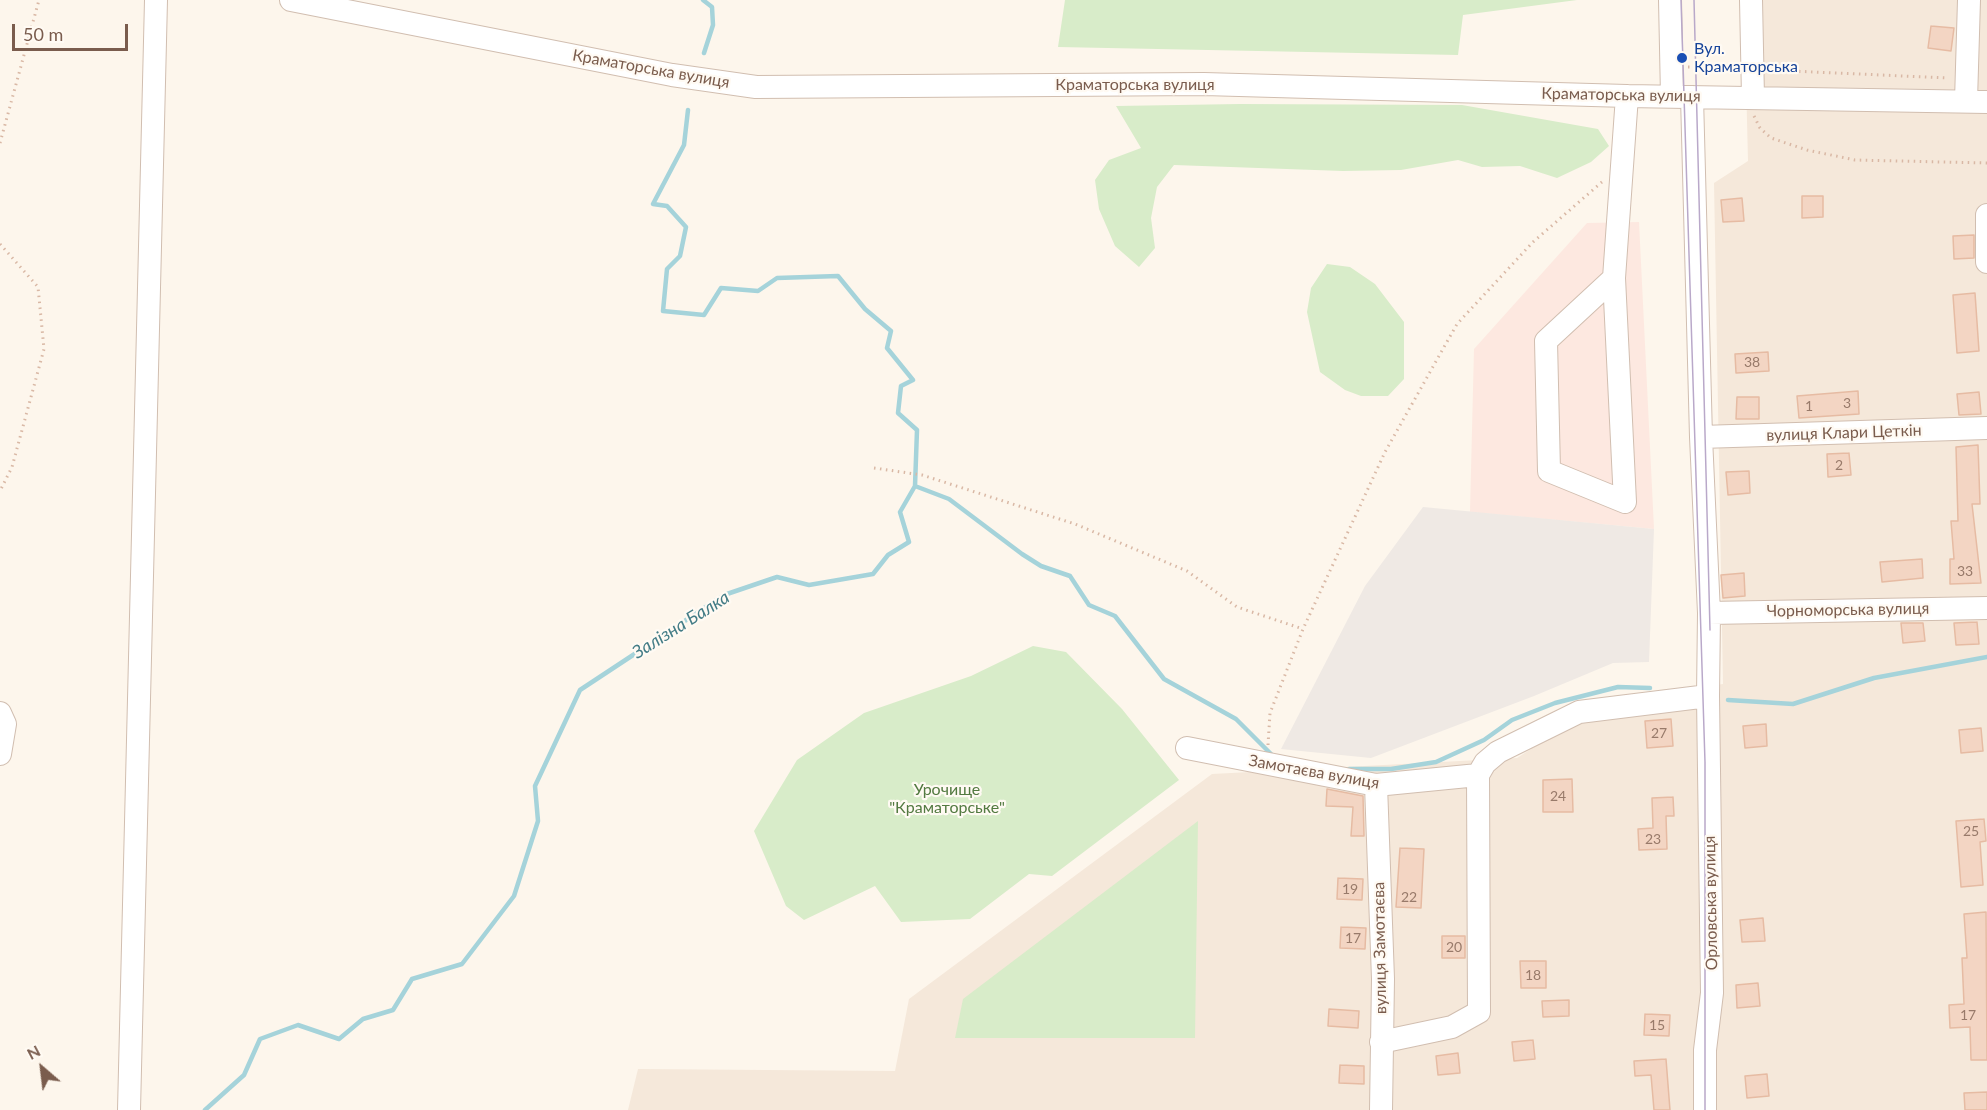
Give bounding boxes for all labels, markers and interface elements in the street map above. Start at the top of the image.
scale bar [15,12,130,50]
text: 50 m [23,23,63,45]
place label: Вул. Краматорська [1694,39,1798,77]
street label: Краматорська вулиця [571,46,731,92]
marker: Вул. Краматорська [1675,51,1689,65]
street label: Краматорська вулиця [1055,75,1215,95]
street label: Краматорська вулиця [1541,84,1701,106]
house number: 38 [1744,354,1760,370]
house number: 3 [1843,395,1851,411]
house number: 1 [1805,398,1813,414]
street label: вулиця Клари Цеткін [1766,421,1922,445]
house number: 2 [1835,457,1843,473]
house number: 33 [1957,563,1973,579]
water label: Залізна Балка [629,587,733,663]
street label: Чорноморська вулиця [1766,599,1930,621]
house number: 27 [1651,725,1667,741]
street label: Замотаєва вулиця [1247,751,1381,793]
park label: Урочище "Краматорське" [889,780,1005,818]
house number: 24 [1550,788,1566,804]
house number: 25 [1963,823,1979,839]
house number: 23 [1645,831,1661,847]
street label: Орловська вулиця [1700,835,1722,971]
house number: 19 [1342,881,1358,897]
street label: вулиця Замотаєва [1369,882,1391,1014]
house number: 22 [1401,889,1417,905]
house number: 17 [1345,930,1361,946]
house number: 20 [1446,939,1462,955]
house number: 18 [1525,967,1541,983]
house number: 17 [1960,1007,1976,1023]
house number: 15 [1649,1017,1665,1033]
north arrow [12,1038,72,1098]
text: N [23,1040,43,1063]

